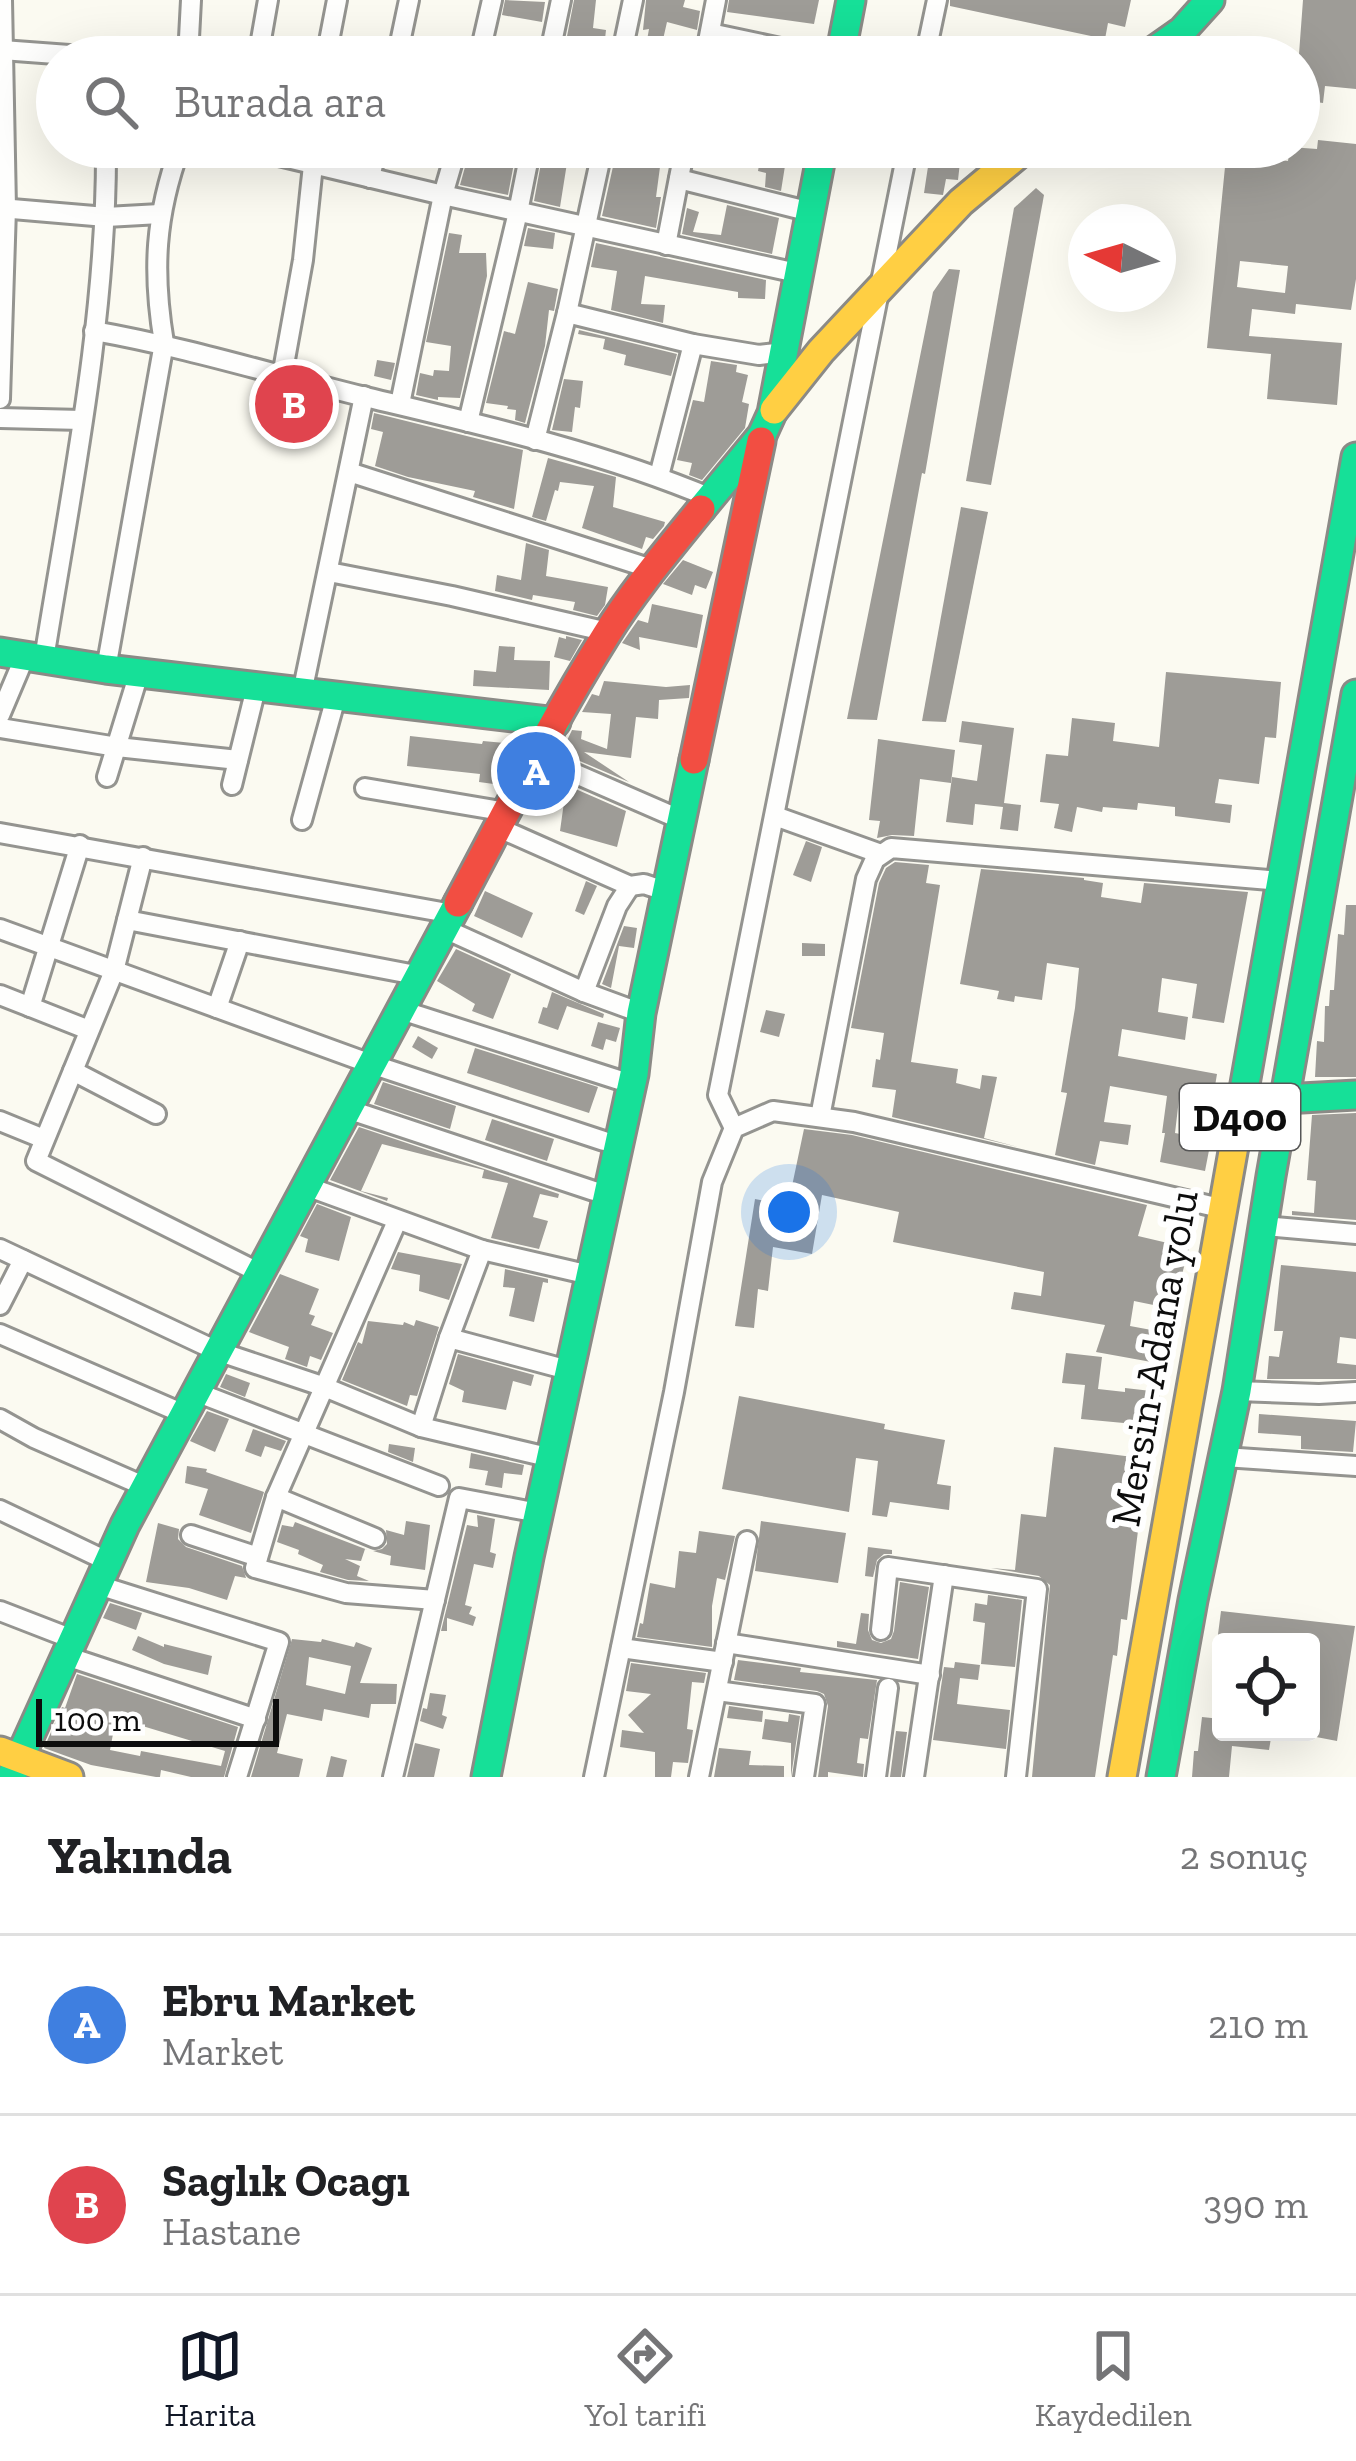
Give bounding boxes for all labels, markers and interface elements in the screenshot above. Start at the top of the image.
search box [36,36,1320,168]
icon: search [78,69,144,135]
text: Burada ara [174,75,386,129]
north arrow [1068,204,1176,312]
pin: B [255,359,333,449]
pin: A [497,726,575,816]
road number: D400 [1180,1084,1300,1150]
your location [759,1182,819,1242]
street label: Mersin-Adana yolu [1099,1186,1209,1530]
map controls [1212,1633,1320,1741]
button: locate [1212,1633,1320,1741]
scale bar [36,1693,279,1746]
text: 100 m [54,1700,141,1739]
text: Yakında [48,1825,232,1886]
text: 2 sonuç [1180,1832,1308,1879]
text: Ebru Market [162,1974,415,2028]
text: A [74,2001,100,2048]
text: 210 m [1208,2001,1308,2048]
text: Market [162,2028,283,2075]
text: Saglık Ocagı [162,2154,410,2208]
text: B [75,2181,99,2228]
text: 390 m [1203,2181,1308,2228]
text: Hastane [162,2208,301,2255]
tab: Harita [164,2323,256,2434]
tab: Yol tarifi [584,2323,706,2434]
tab: Kaydedilen [1035,2323,1192,2434]

